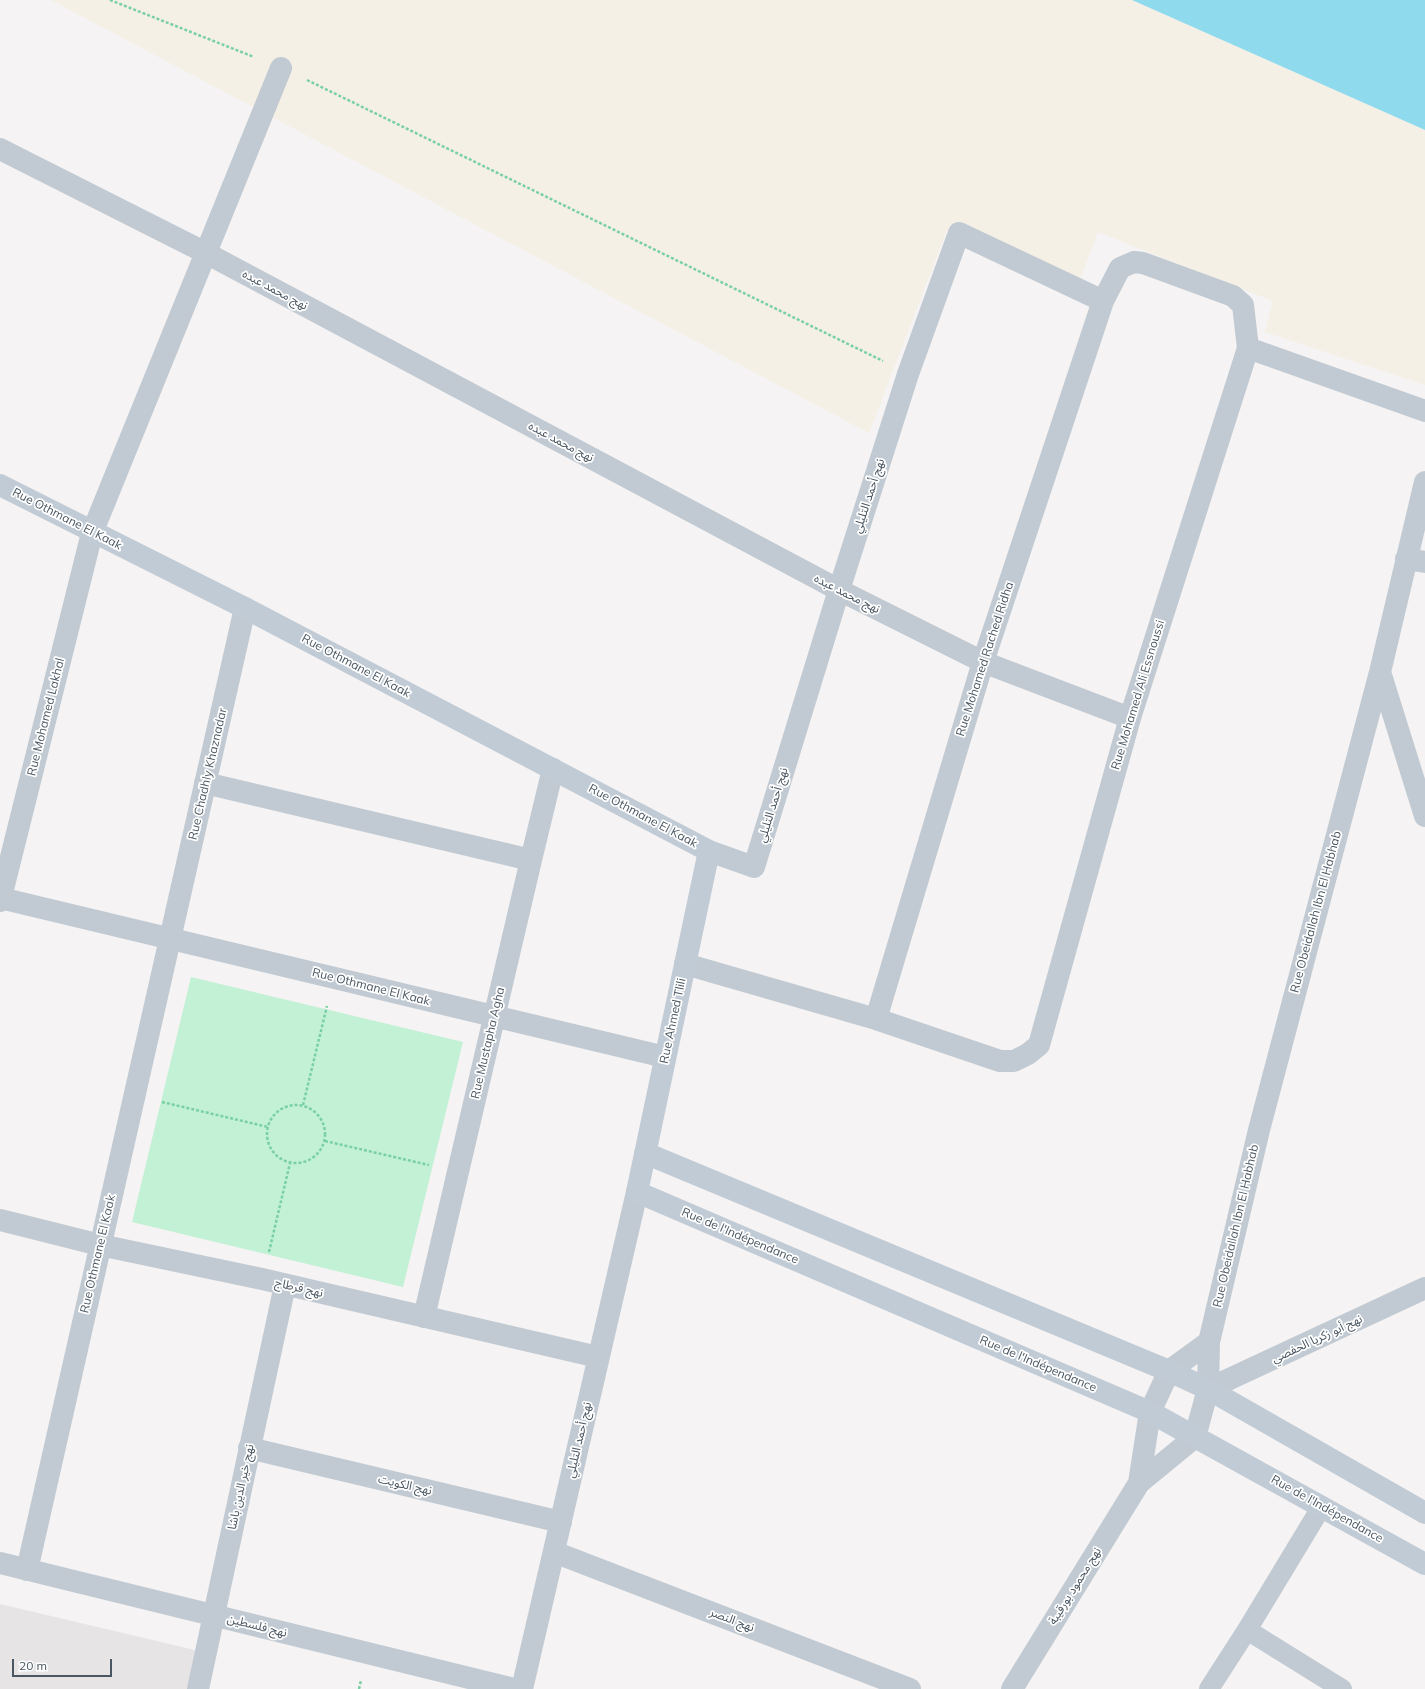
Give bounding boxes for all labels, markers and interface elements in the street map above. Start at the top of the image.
street label: نهج محمد عبده [240,267,310,313]
street label: نهج محمد عبده [526,419,596,465]
street label: نهج أحمد التليلي [850,457,888,535]
street label: Rue Othmane El Kaak [10,485,124,553]
street label: نهج محمد عبده [812,571,882,617]
street label: Rue Mohamed Rached Ridha [953,580,1017,738]
street label: Rue Mohamed Ali Essnoussi [1108,618,1168,772]
street label: Rue Othmane El Kaak [299,631,413,701]
street label: Rue Mohamed Lakhal [24,657,68,777]
street label: Rue Chadhly Khaznadar [186,707,230,841]
street label: نهج أحمد التليلي [755,766,791,844]
street label: Rue Othmane El Kaak [586,781,700,851]
street label: Rue Obeidallah Ibn El Habhab [1287,830,1345,994]
street label: Rue Othmane El Kaak [311,965,431,1009]
street label: Rue Ahmed Tlili [657,977,689,1065]
street label: Rue Mustapha Agha [468,986,508,1100]
street label: Rue Obeidallah Ibn El Habhab [1210,1143,1262,1309]
street label: Rue Othmane El Kaak [77,1193,119,1315]
street label: Rue de l'Indépendance [679,1205,801,1267]
street label: نهج قرطاج [273,1275,325,1301]
street label: نهج أبو زكريا الحفصي [1269,1312,1365,1366]
street label: Rue de l'Indépendance [977,1333,1099,1395]
street label: نهج أحمد التليلي [563,1401,595,1479]
street label: نهج خير الدين باشا [225,1443,257,1531]
street label: نهج الكويت [377,1472,433,1498]
street label: Rue de l'Indépendance [1269,1472,1385,1546]
street label: نهج محمود بورقيبة [1045,1545,1105,1627]
street label: نهج النصر [708,1605,756,1635]
street label: نهج فلسطين [226,1612,288,1640]
scale bar [14,1651,114,1677]
text: 20 m [19,1658,47,1673]

